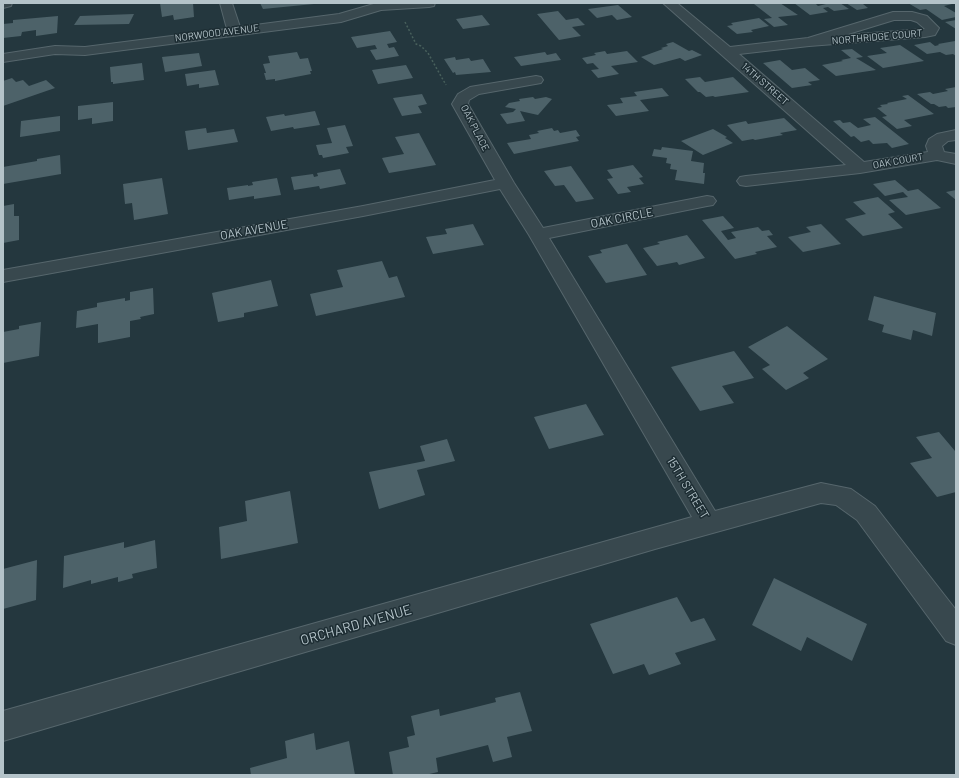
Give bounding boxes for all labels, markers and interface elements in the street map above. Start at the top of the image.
street label: NORWOOD AVENUE [174,22,260,44]
street label: NORTHRIDGE COURT [831,27,923,47]
street label: 14TH STREET [739,60,791,108]
street label: OAK PLACE [458,103,492,153]
street label: OAK COURT [872,151,924,171]
street label: OAK CIRCLE [589,205,655,231]
street label: OAK AVENUE [219,217,289,243]
street label: 15TH STREET [664,454,712,522]
street label: ORCHARD AVENUE [298,601,414,649]

